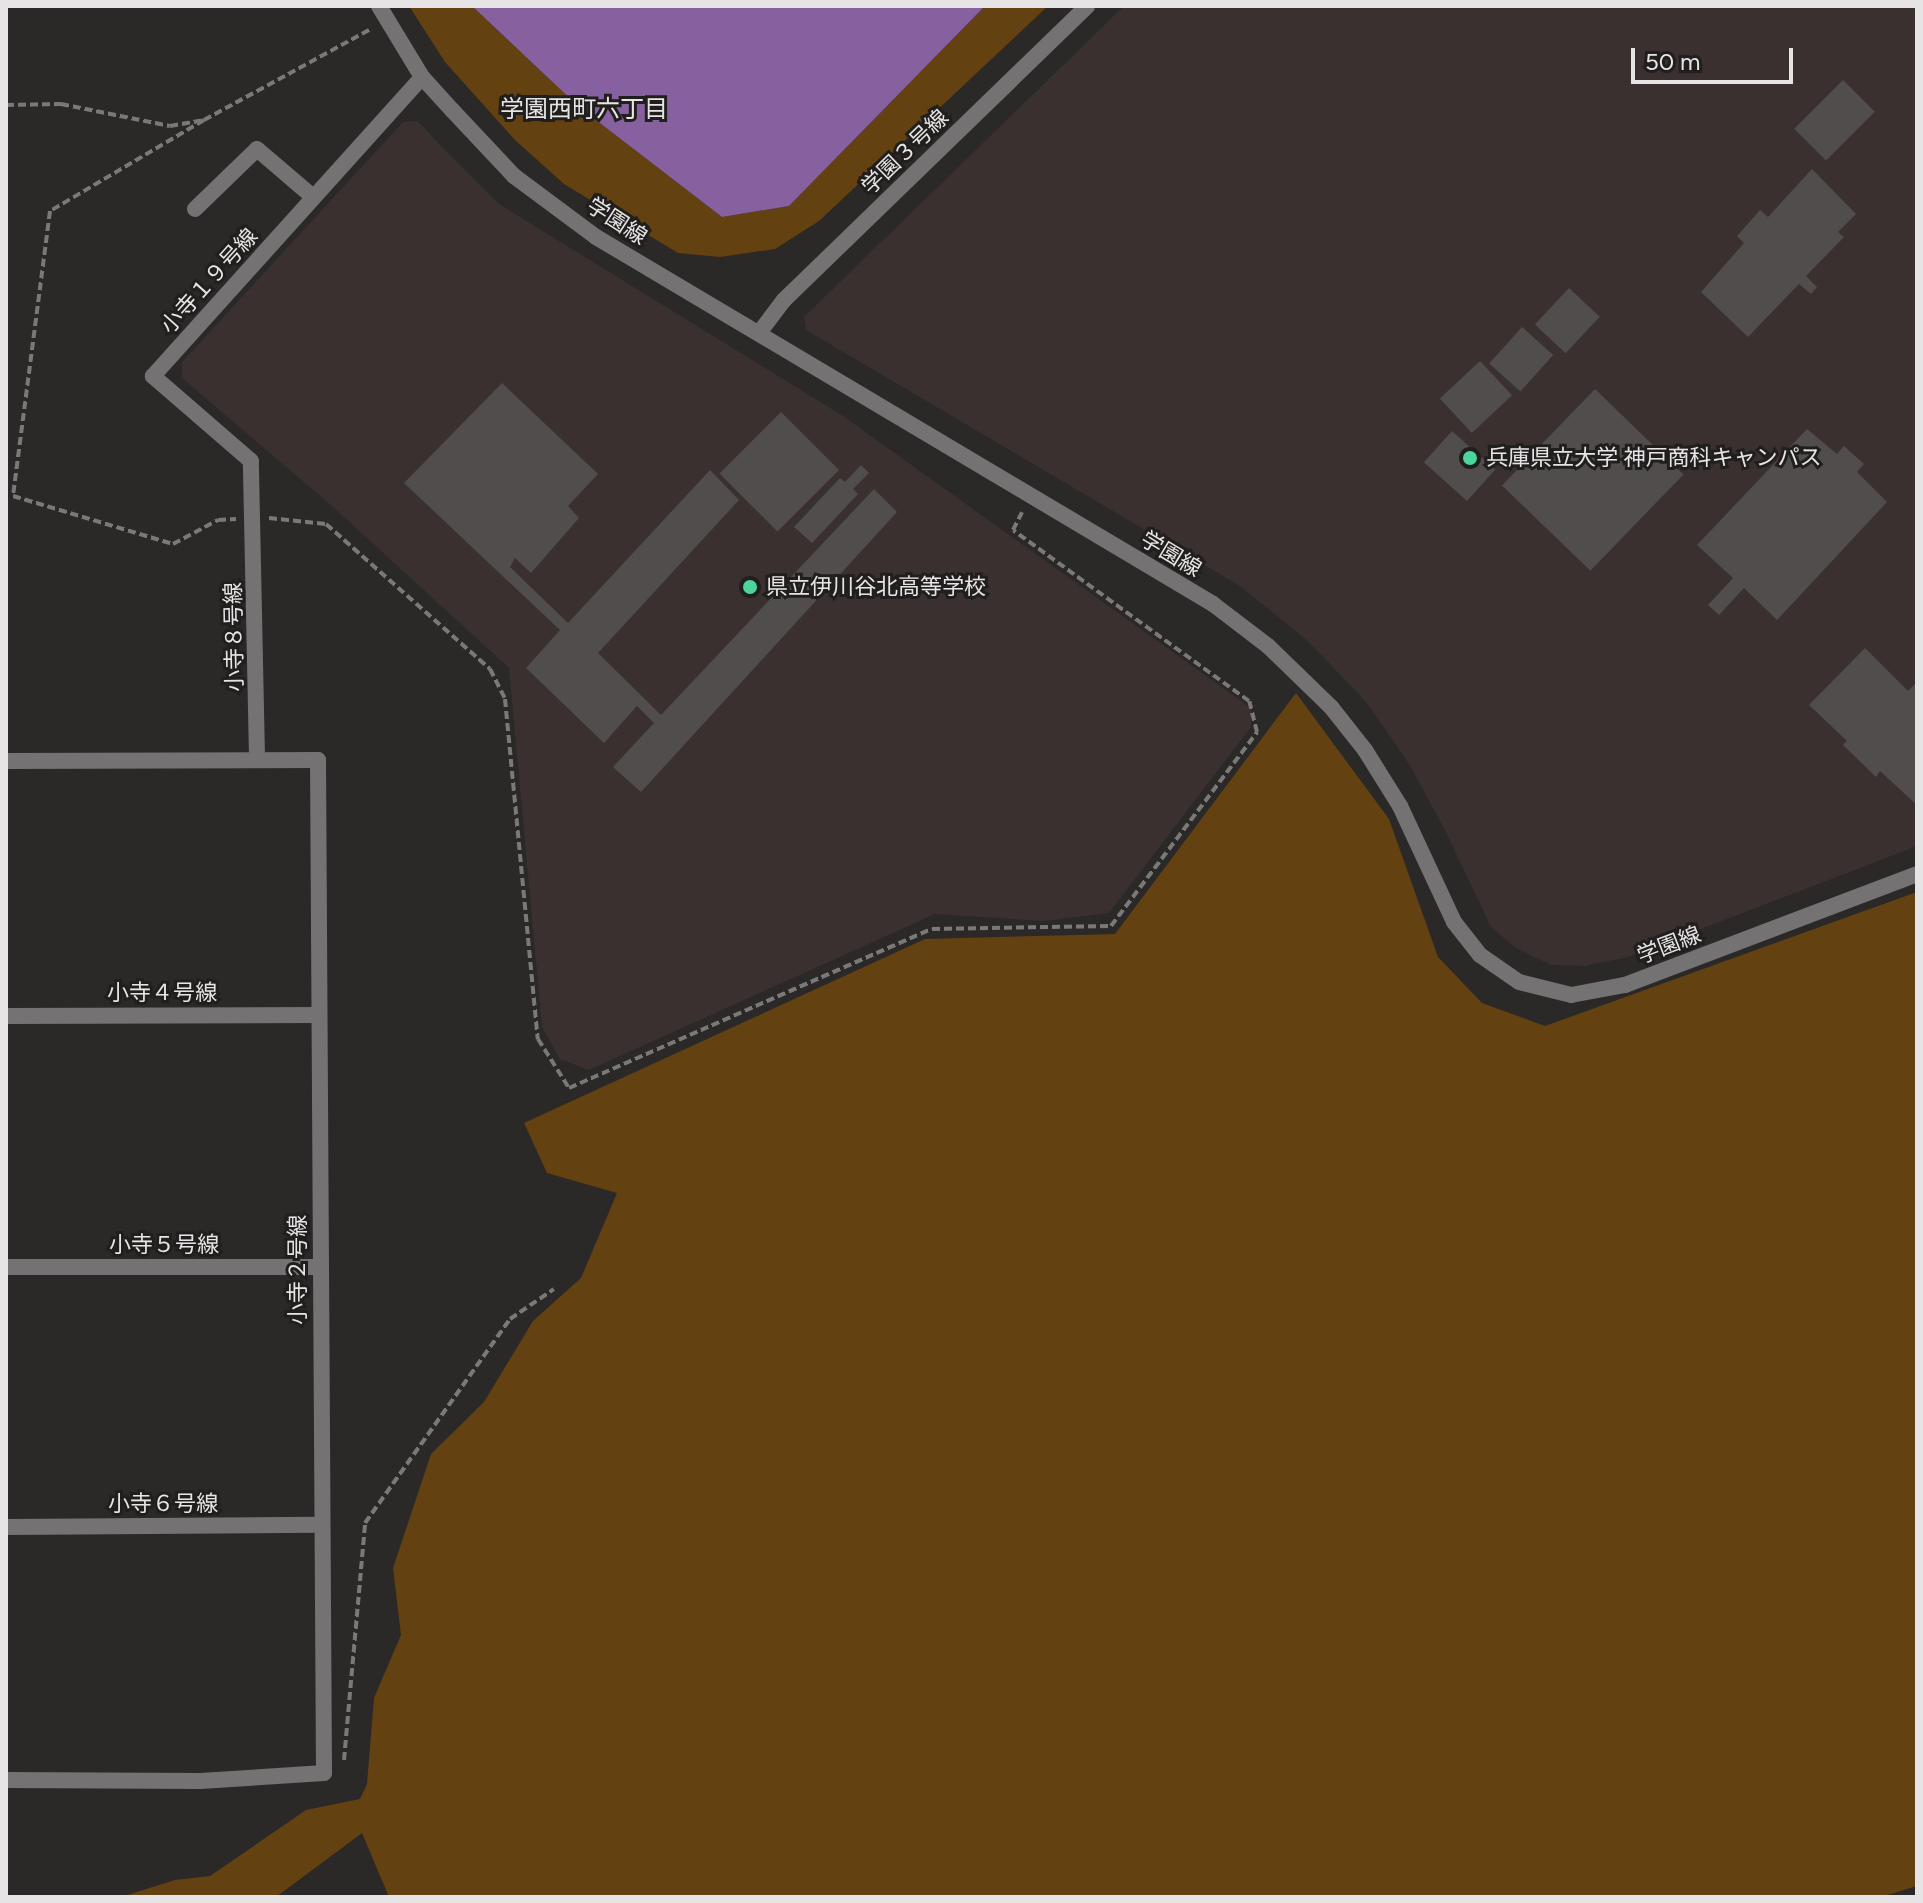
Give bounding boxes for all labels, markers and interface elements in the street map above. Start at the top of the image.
scale bar [1635,32,1797,82]
text: 50 m [1645,47,1701,76]
district label: 学園西町六丁目 [500,95,668,123]
street label: 学園３号線 [856,104,954,200]
street label: 学園線 [582,192,652,250]
street label: 小寺１９号線 [155,223,263,339]
place label: 兵庫県立大学 神戸商科キャンパス [1486,445,1821,471]
marker: 兵庫県立大学 神戸商科キャンパス [1461,449,1479,467]
street label: 学園線 [1136,526,1206,582]
place label: 県立伊川谷北高等学校 [766,574,986,600]
marker: 県立伊川谷北高等学校 [741,578,759,596]
street label: 小寺８号線 [220,582,248,692]
street label: 学園線 [1633,921,1705,969]
street label: 小寺４号線 [107,980,217,1006]
street label: 小寺２号線 [285,1215,311,1325]
street label: 小寺５号線 [109,1232,219,1258]
street label: 小寺６号線 [108,1491,218,1517]

